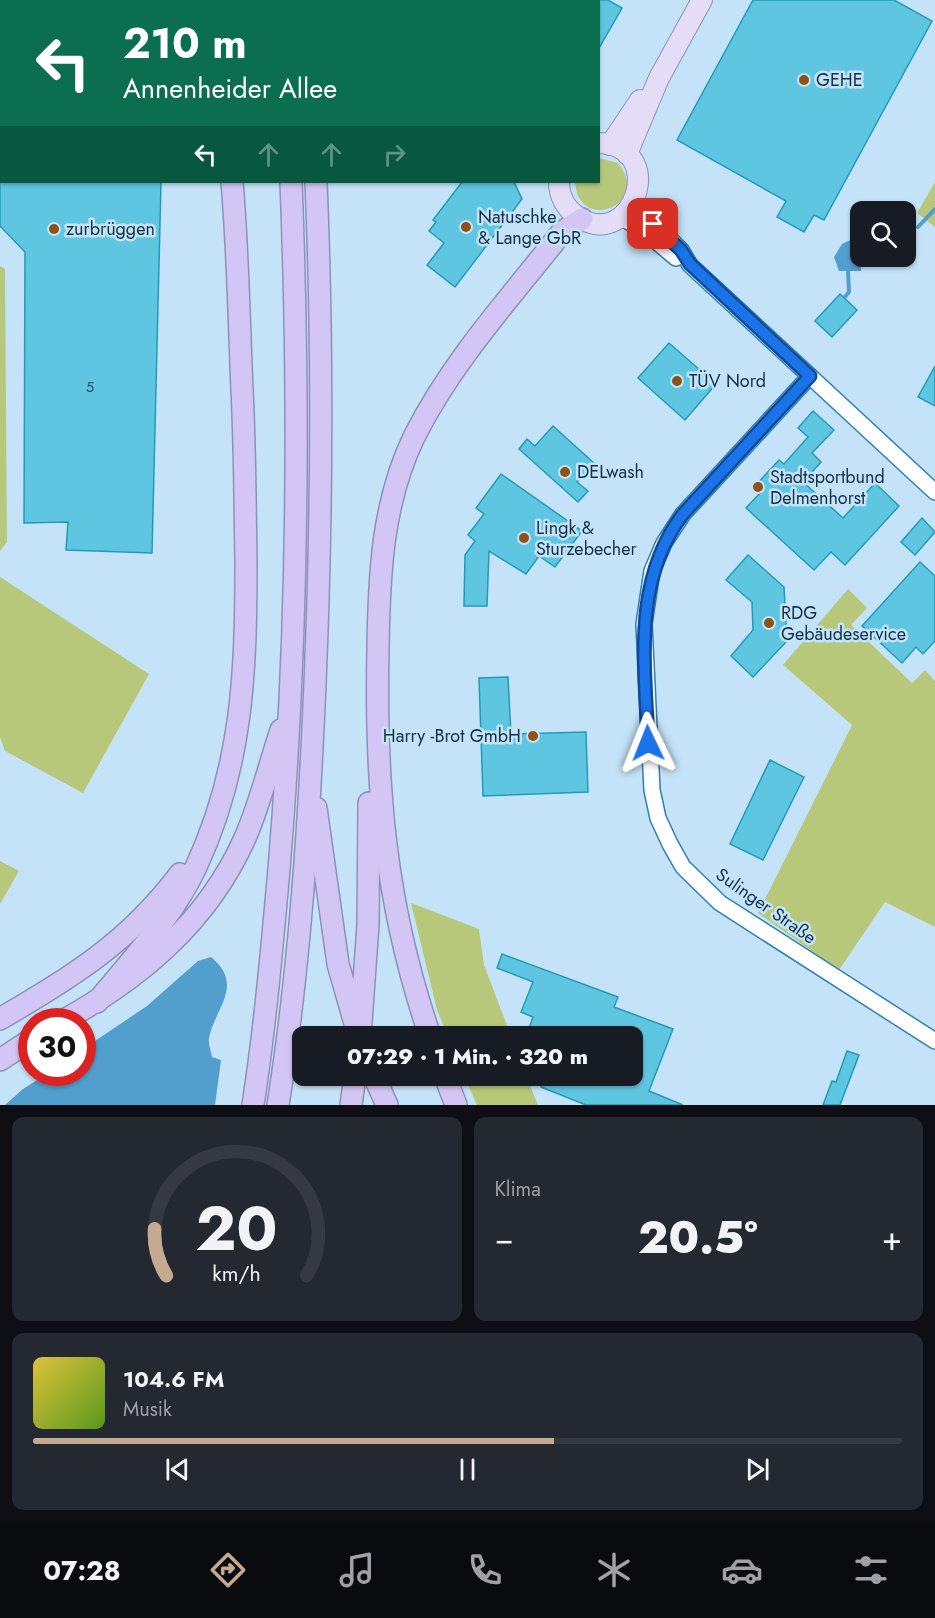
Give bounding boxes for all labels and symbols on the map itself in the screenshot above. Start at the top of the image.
place label: GEHE [816,67,863,93]
marker: GEHE [797,73,811,87]
pin [627,198,678,249]
place label: Natuschke & Lange GbR [478,204,581,251]
place label: zurbrüggen [66,216,155,242]
marker: Natuschke & Lange GbR [459,220,473,234]
marker: zurbrüggen [47,222,61,236]
place label: TÜV Nord [689,368,766,394]
marker: TÜV Nord [670,374,684,388]
house number: 5 [86,376,94,398]
place label: DELwash [577,459,644,485]
place label: Stadtsportbund Delmenhorst [770,464,885,511]
marker: DELwash [558,465,572,479]
marker: Stadtsportbund Delmenhorst [751,480,765,494]
place label: Lingk & Sturzebecher [536,515,637,562]
marker: Lingk & Sturzebecher [517,531,531,545]
place label: RDG Gebäudeservice [781,600,906,647]
marker: RDG Gebäudeservice [762,616,776,630]
position arrow [616,711,680,775]
place label: Harry -Brot GmbH [383,723,521,749]
marker: Harry -Brot GmbH [526,729,540,743]
street label: Sulinger Straße [711,862,821,950]
speed limit sign: 30 [18,1008,96,1086]

